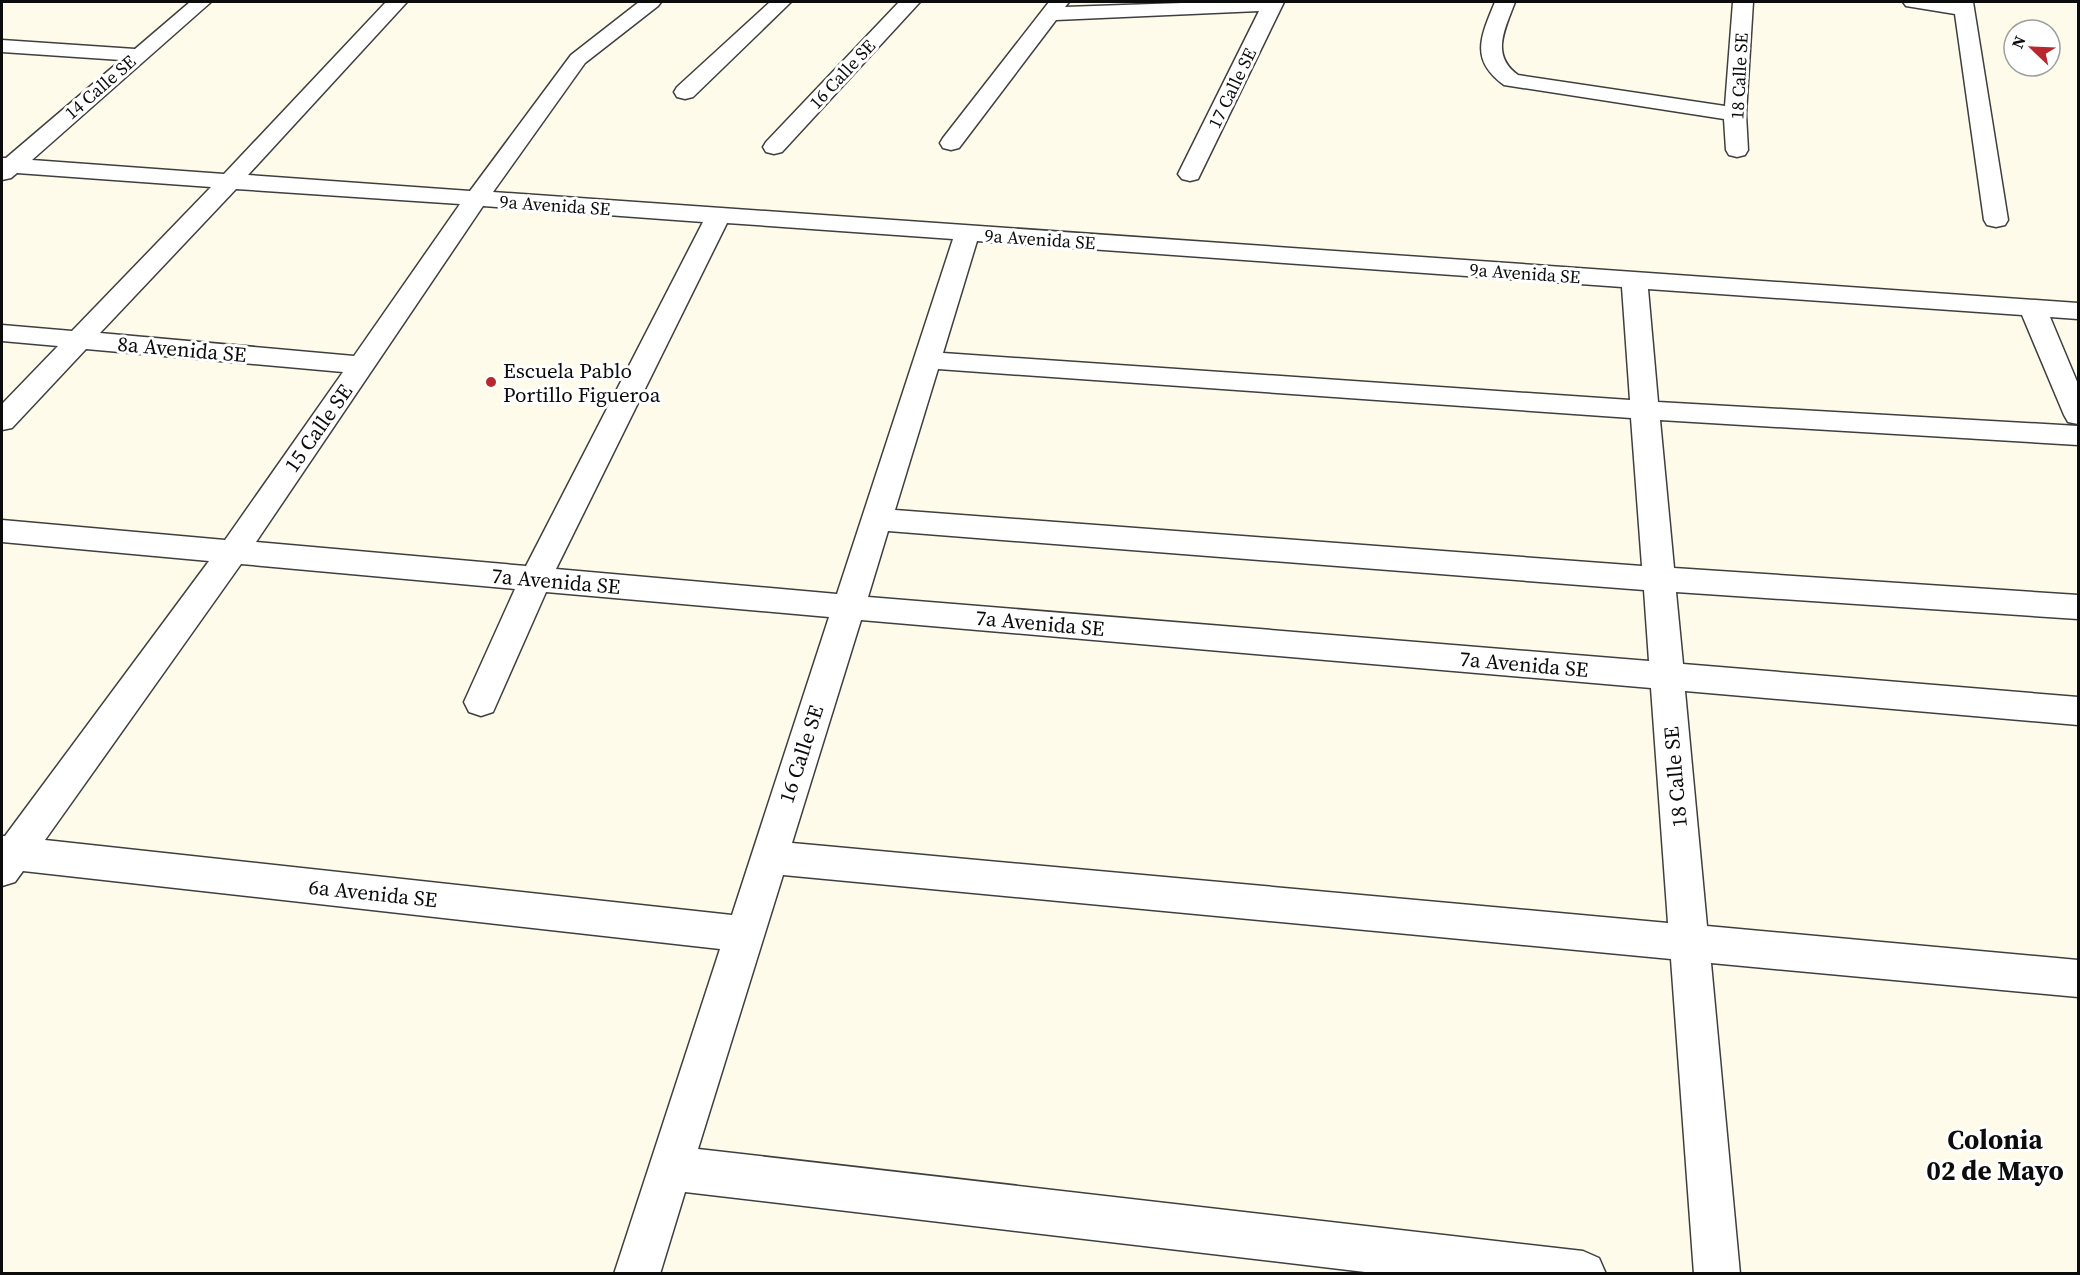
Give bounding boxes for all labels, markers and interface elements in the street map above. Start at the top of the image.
north arrow [2002,18,2062,78]
street label: 18 Calle SE [1724,32,1754,120]
text: N [2006,32,2031,52]
street label: 16 Calle SE [803,34,881,114]
street label: 17 Calle SE [1202,43,1262,132]
street label: 14 Calle SE [59,49,141,125]
street label: 9a Avenida SE [499,189,611,221]
street label: 9a Avenida SE [984,223,1096,255]
street label: 9a Avenida SE [1469,257,1581,289]
street label: 8a Avenida SE [116,329,248,369]
place label: Escuela Pablo Portillo Figueroa [503,356,661,409]
marker: Escuela Pablo Portillo Figueroa [484,375,498,389]
street label: 15 Calle SE [277,378,359,478]
street label: 7a Avenida SE [490,561,622,601]
street label: 7a Avenida SE [974,603,1106,643]
street label: 7a Avenida SE [1458,644,1590,684]
street label: 16 Calle SE [772,701,830,807]
street label: 18 Calle SE [1656,725,1694,829]
street label: 6a Avenida SE [307,872,439,914]
district label: Colonia 02 de Mayo [1926,1121,2064,1189]

